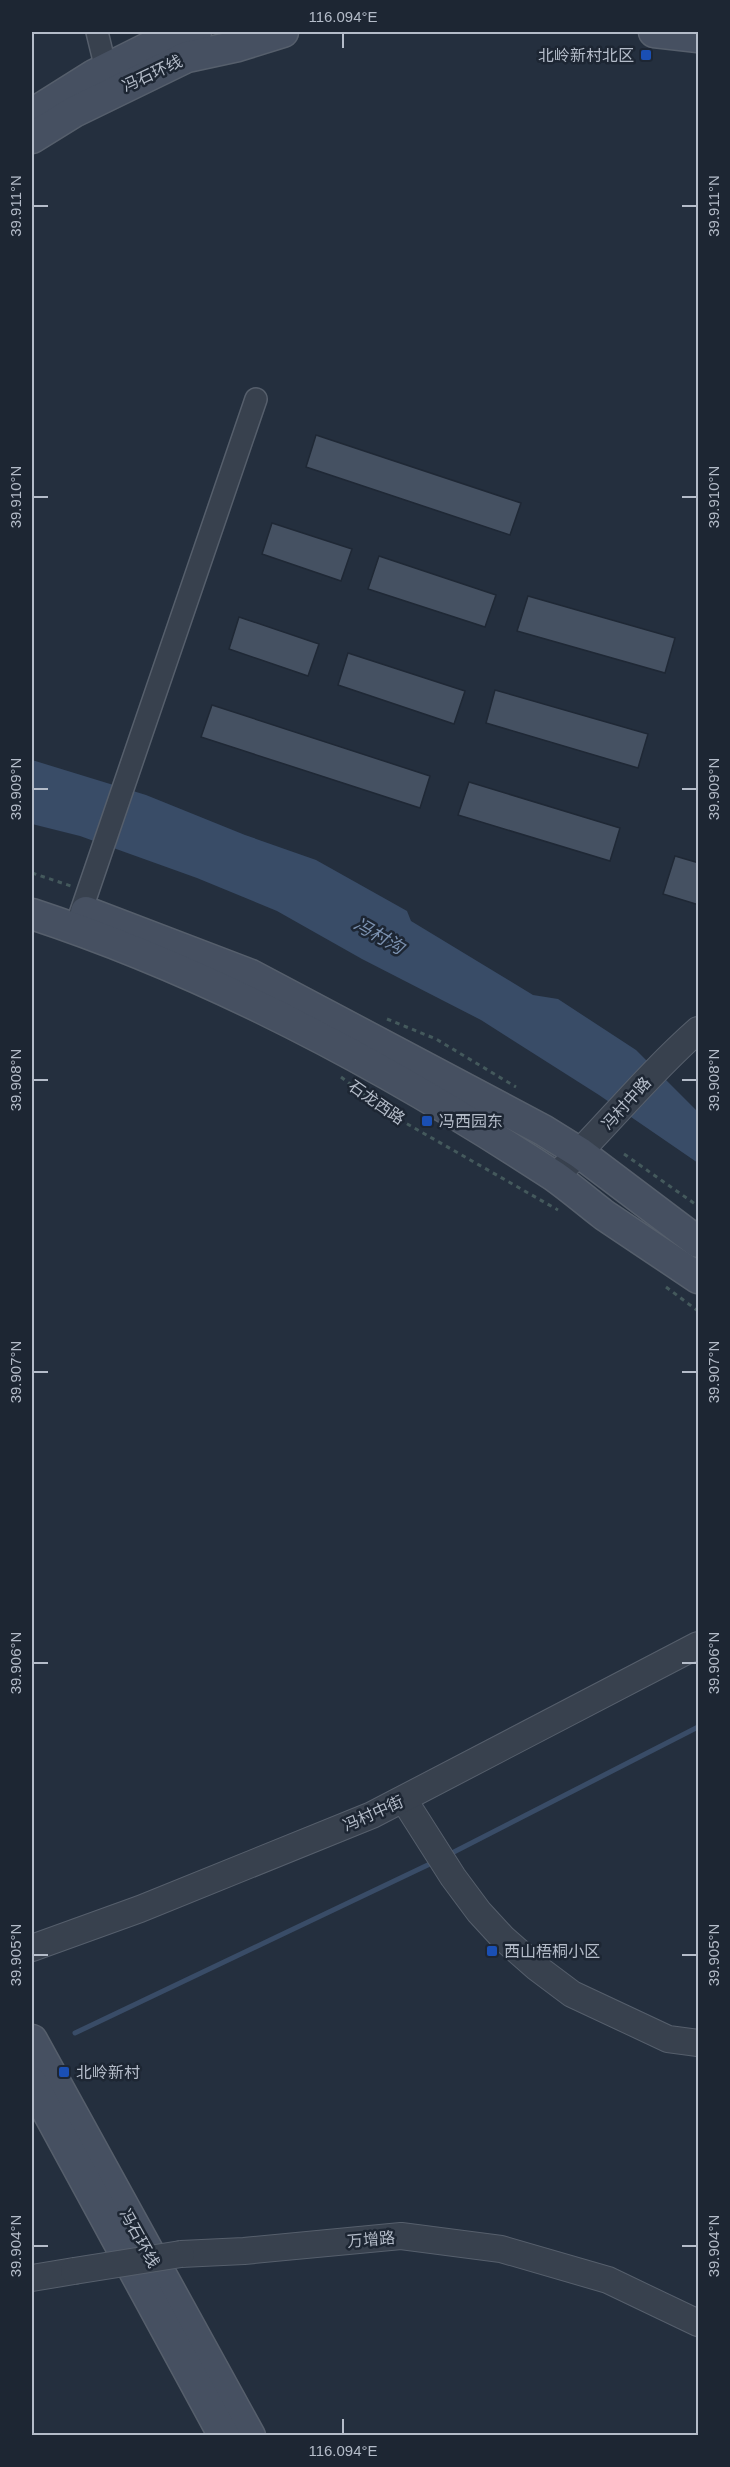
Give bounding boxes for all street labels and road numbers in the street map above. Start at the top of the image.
street label: 冯石环线 [120,52,185,95]
street label: 冯村中路 [599,1074,654,1133]
street label: 石龙西路 [346,1077,408,1128]
street label: 冯村中街 [341,1793,406,1834]
street label: 冯石环线 [117,2206,163,2270]
street label: 万增路 [346,2229,396,2250]

